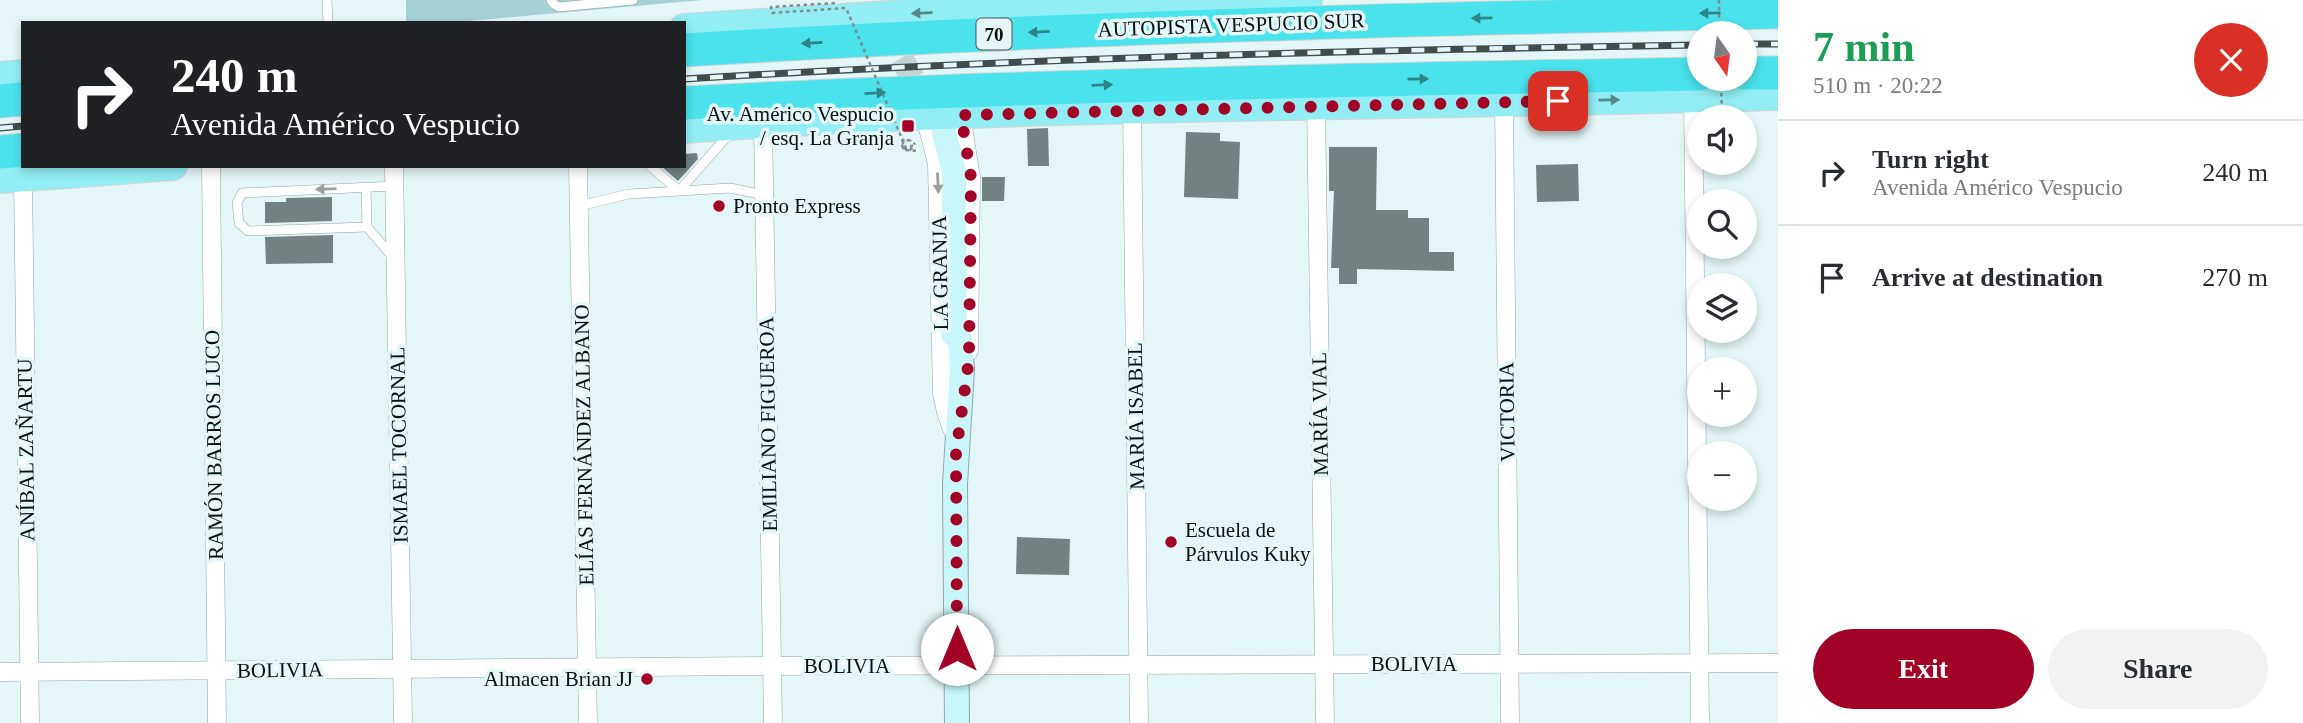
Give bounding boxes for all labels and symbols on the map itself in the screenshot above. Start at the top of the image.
one-way arrow [1699,7,1721,19]
one-way arrow [911,8,933,19]
street label: AUTOPISTA VESPUCIO SUR [1097,8,1365,42]
one-way arrow [1471,12,1493,24]
road number: 70 [976,18,1012,50]
north arrow [1687,21,1757,91]
one-way arrow [1028,27,1050,38]
one-way arrow [801,37,823,48]
pin [1528,71,1588,131]
one-way arrow [1407,73,1429,85]
one-way arrow [1091,80,1113,91]
one-way arrow [864,87,886,98]
one-way arrow [1599,94,1621,106]
place label: Av. Américo Vespucio / esq. La Granja [707,102,895,150]
marker: Av. Américo Vespucio / esq. La Granja [900,118,916,134]
one-way arrow [933,172,944,194]
one-way arrow [315,184,337,195]
place label: Pronto Express [733,194,861,218]
marker: Pronto Express [711,198,727,214]
street label: LA GRANJA [927,215,953,331]
street label: ELÍAS FERNÁNDEZ ALBANO [570,304,598,586]
street label: EMILIANO FIGUEROA [754,315,782,532]
street label: RAMÓN BARROS LUCO [200,330,228,560]
street label: MARÍA ISABEL [1123,342,1149,490]
street label: ISMAEL TOCORNAL [385,347,413,543]
street label: MARÍA VIAL [1307,352,1333,476]
street label: ANÍBAL ZAÑARTU [12,358,40,542]
street label: VICTORIA [1494,361,1520,462]
place label: Escuela de Párvulos Kuky [1185,518,1311,566]
marker: Escuela de Párvulos Kuky [1163,534,1179,550]
position arrow [920,612,994,686]
street label: BOLIVIA [1371,652,1458,676]
street label: BOLIVIA [804,654,891,678]
street label: BOLIVIA [237,657,324,683]
place label: Almacen Brian JJ [484,667,633,691]
marker: Almacen Brian JJ [639,671,655,687]

